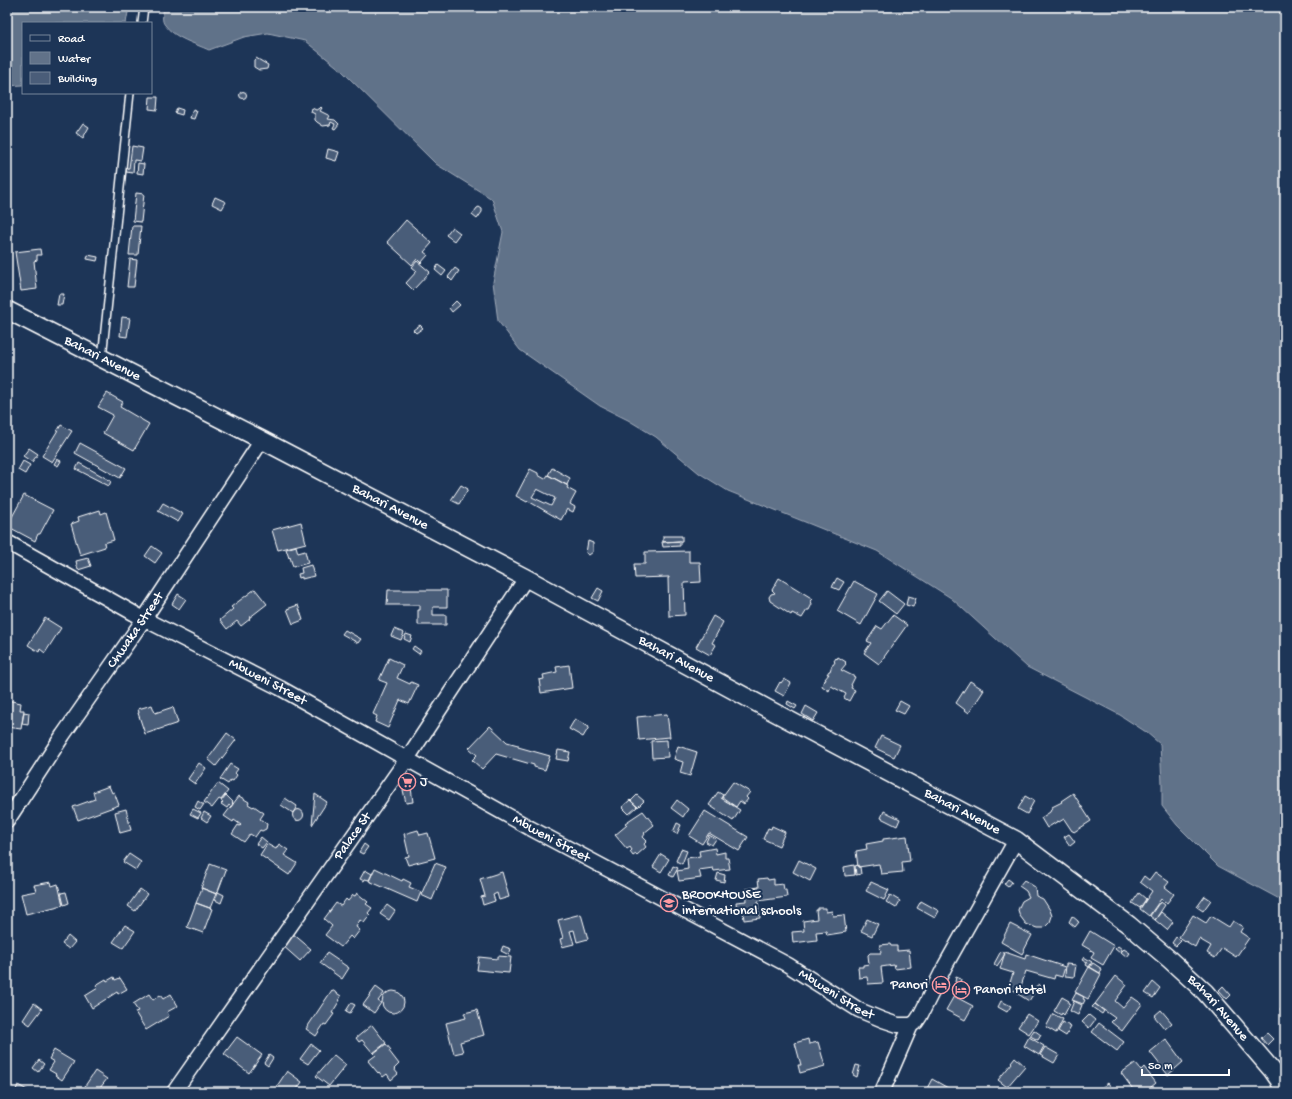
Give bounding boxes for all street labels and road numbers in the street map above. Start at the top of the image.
street label: Bahari Avenue [60,332,144,386]
street label: Bahari Avenue [348,480,432,534]
street label: Chwaka Street [104,588,168,672]
street label: Bahari Avenue [635,631,718,687]
street label: Mbweni Street [226,655,311,710]
street label: Bahari Avenue [920,784,1004,839]
street label: Palace St [330,808,376,864]
street label: Mbweni Street [509,811,594,867]
street label: Mbweni Street [795,965,878,1024]
street label: Bahari Avenue [1183,971,1253,1045]

